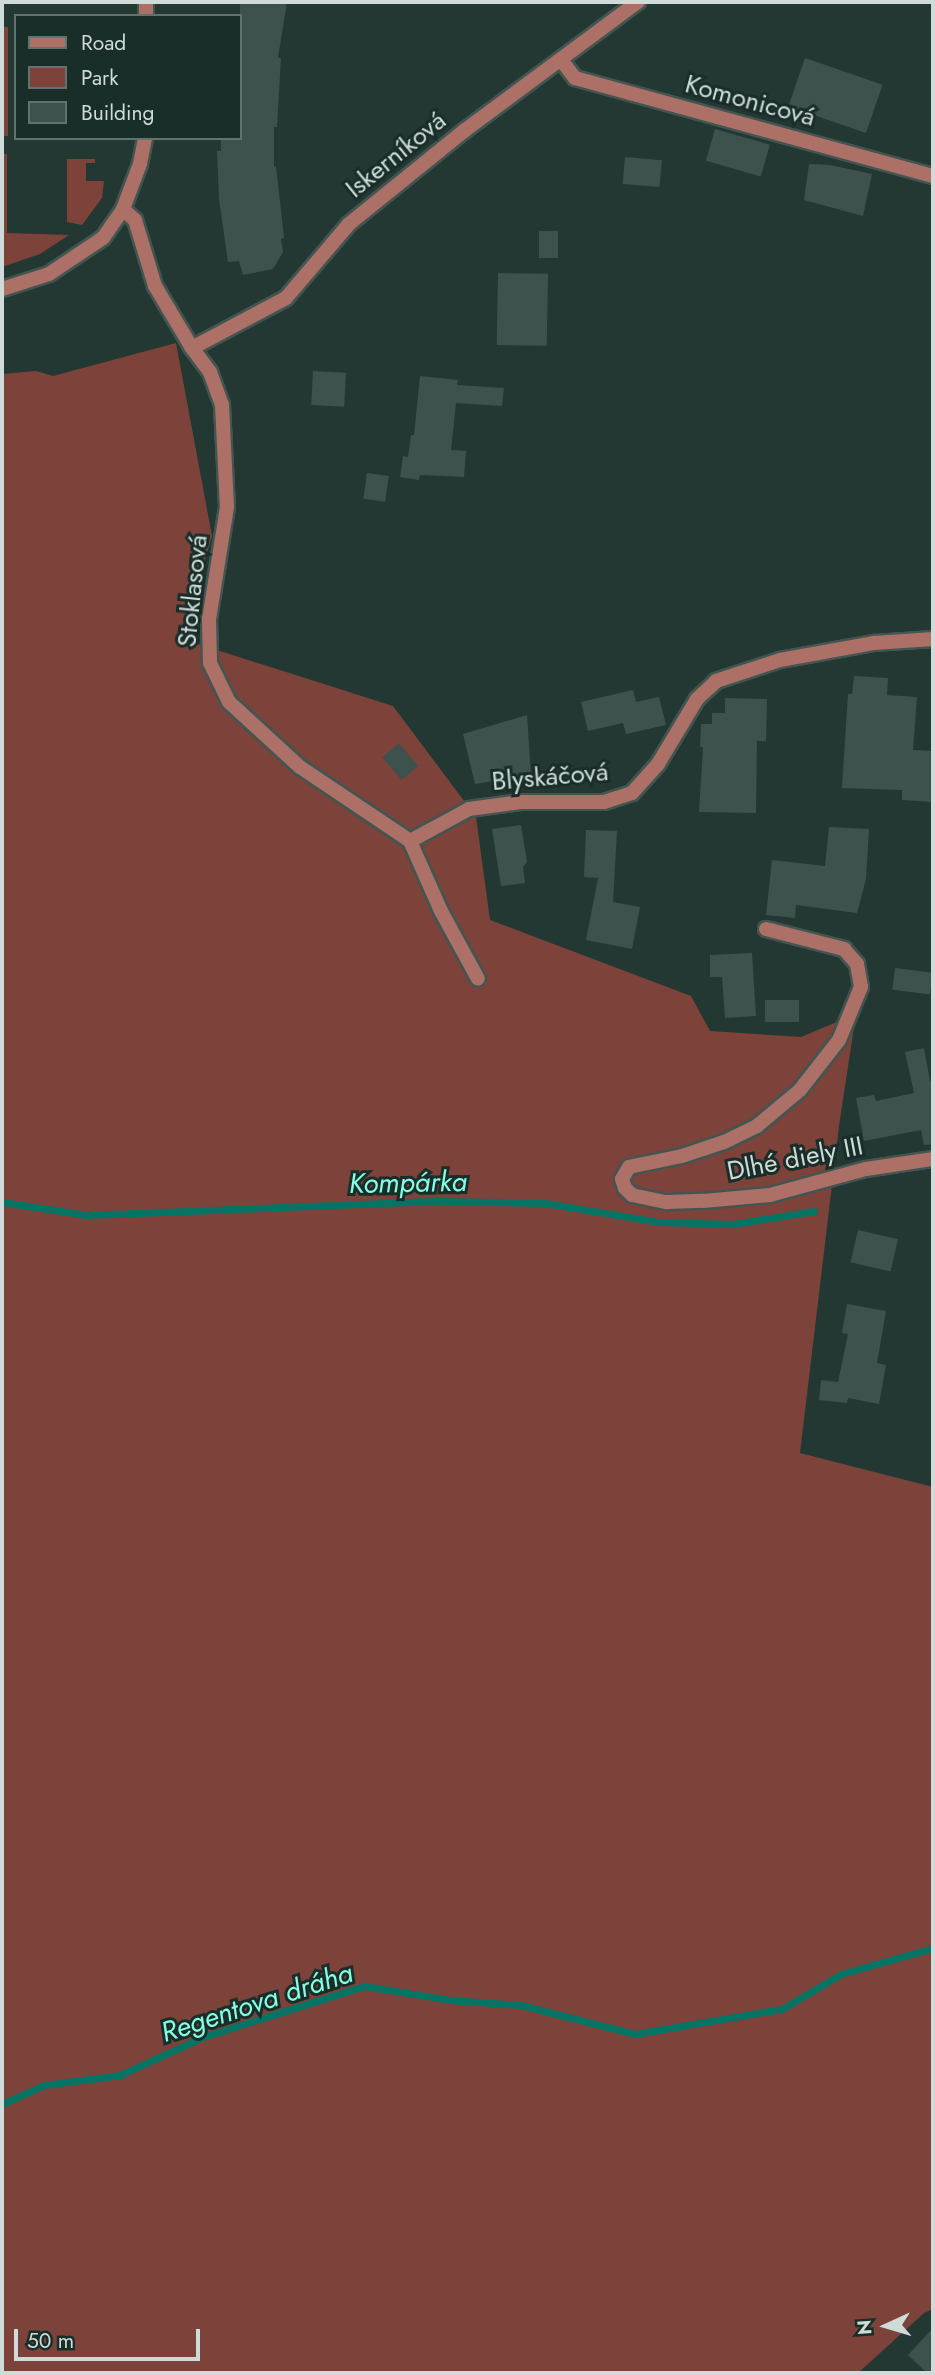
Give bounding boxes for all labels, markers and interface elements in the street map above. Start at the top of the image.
legend [14,14,242,140]
text: Road [81,28,126,58]
text: Park [81,63,118,93]
street label: Komonicová [682,69,818,133]
text: Building [81,98,154,128]
street label: Iskerníková [340,105,452,205]
street label: Stoklasová [172,533,214,649]
street label: Blyskáčová [490,756,610,798]
street label: Dlhé diely III [724,1131,866,1187]
water label: Kompárka [349,1165,467,1201]
water label: Regentova dráha [157,1956,357,2050]
north arrow [851,2291,921,2361]
scale bar [18,2316,203,2360]
text: N [851,2319,879,2336]
text: 50 m [27,2326,74,2356]

